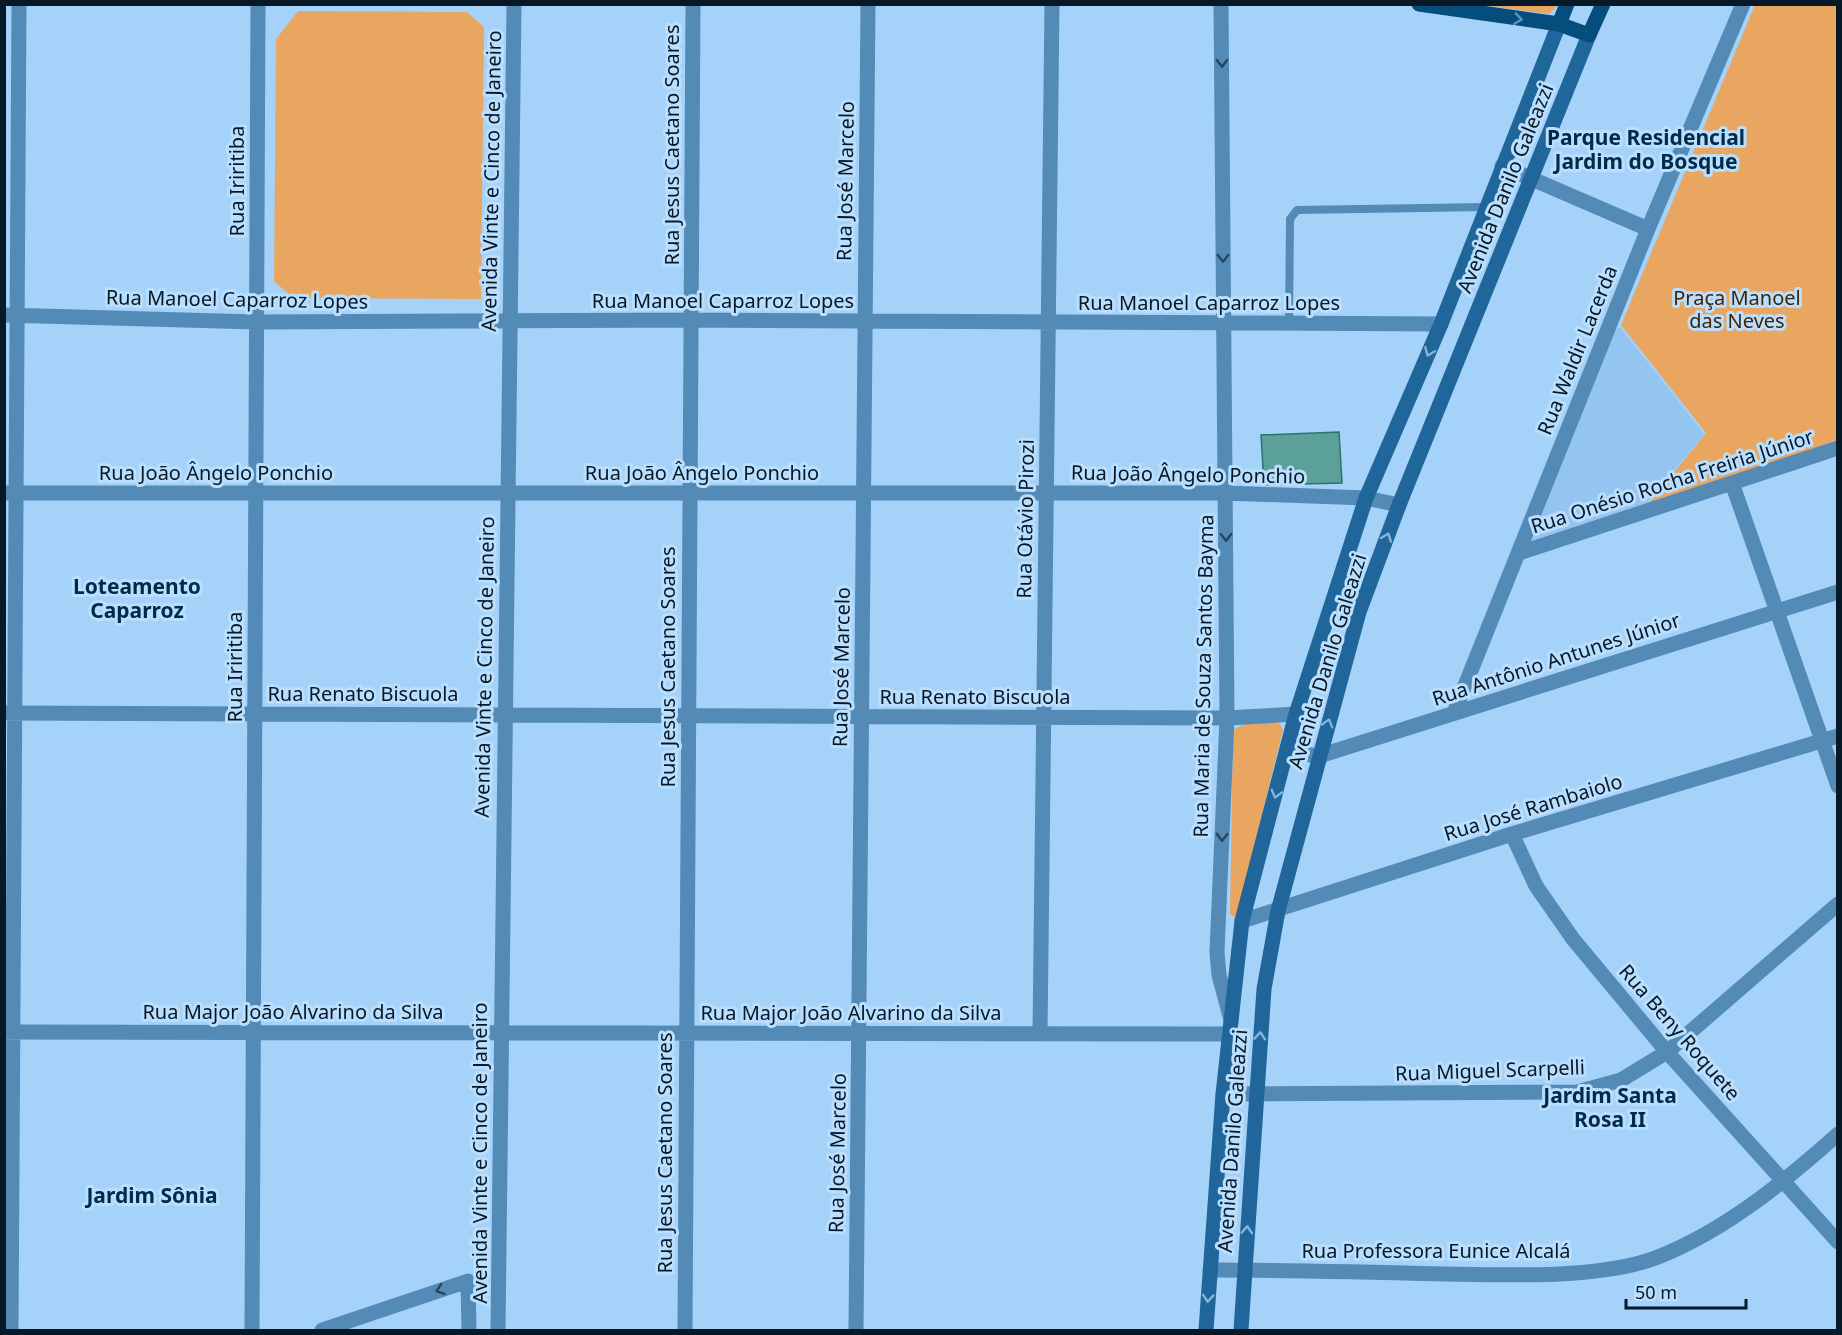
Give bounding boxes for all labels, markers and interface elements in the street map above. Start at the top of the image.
one-way arrow [1514,12,1523,24]
street label: Rua Jesus Caetano Soares [658,25,685,265]
street label: Avenida Vinte e Cinco de Janeiro [475,30,507,332]
one-way arrow [1216,58,1228,67]
street label: Avenida Danilo Galeazzi [1451,79,1559,297]
street label: Rua José Marcelo [830,101,860,261]
district label: Parque Residencial Jardim do Bosque [1547,123,1745,175]
street label: Rua Iriritiba [223,126,250,236]
one-way arrow [1217,253,1230,262]
street label: Rua Waldir Lacerda [1531,261,1623,439]
street label: Rua Manoel Caparroz Lopes [106,283,368,315]
park label: Praça Manoel das Neves [1673,284,1801,334]
street label: Rua Manoel Caparroz Lopes [592,287,854,314]
street label: Rua Manoel Caparroz Lopes [1078,289,1340,316]
one-way arrow [1424,346,1436,357]
street label: Rua Onésio Rocha Freiria Júnior [1527,422,1817,540]
street label: Rua Otávio Pirozi [1010,439,1040,599]
street label: Rua João Ângelo Ponchio [1071,458,1305,490]
street label: Rua João Ângelo Ponchio [99,459,333,486]
street label: Rua João Ângelo Ponchio [585,459,819,486]
street label: Rua Maria de Souza Santos Bayma [1187,514,1219,838]
street label: Avenida Vinte e Cinco de Janeiro [468,516,500,818]
one-way arrow [1220,532,1232,541]
one-way arrow [1380,532,1392,543]
street label: Rua Jesus Caetano Soares [654,547,681,787]
street label: Avenida Danilo Galeazzi [1281,550,1373,772]
district label: Loteamento Caparroz [73,572,201,624]
street label: Rua José Marcelo [826,587,856,747]
street label: Rua Antônio Antunes Júnior [1429,606,1683,712]
street label: Rua Iriritiba [221,612,248,722]
street label: Rua Renato Biscuola [267,680,459,707]
street label: Rua Renato Biscuola [879,683,1071,710]
one-way arrow [1321,718,1333,729]
street label: Rua José Rambaiolo [1440,767,1626,847]
one-way arrow [1270,788,1283,798]
one-way arrow [1216,832,1229,841]
street label: Rua Beny Roquete [1613,958,1747,1106]
street label: Rua Major João Alvarino da Silva [142,998,444,1025]
street label: Rua Major João Alvarino da Silva [700,999,1002,1026]
street label: Avenida Vinte e Cinco de Janeiro [466,1002,493,1304]
street label: Avenida Danilo Galeazzi [1211,1028,1253,1254]
one-way arrow [1253,1031,1266,1040]
street label: Rua Jesus Caetano Soares [651,1033,678,1273]
street label: Rua Miguel Scarpelli [1395,1053,1585,1087]
street label: Rua José Marcelo [822,1073,852,1233]
district label: Jardim Santa Rosa II [1541,1081,1677,1133]
district label: Jardim Sônia [84,1181,218,1209]
one-way arrow [1241,1226,1254,1235]
street label: Rua Professora Eunice Alcalá [1301,1237,1571,1264]
scale bar [1626,1272,1746,1310]
text: 50 m [1635,1280,1677,1304]
one-way arrow [435,1283,446,1296]
one-way arrow [1202,1293,1215,1302]

